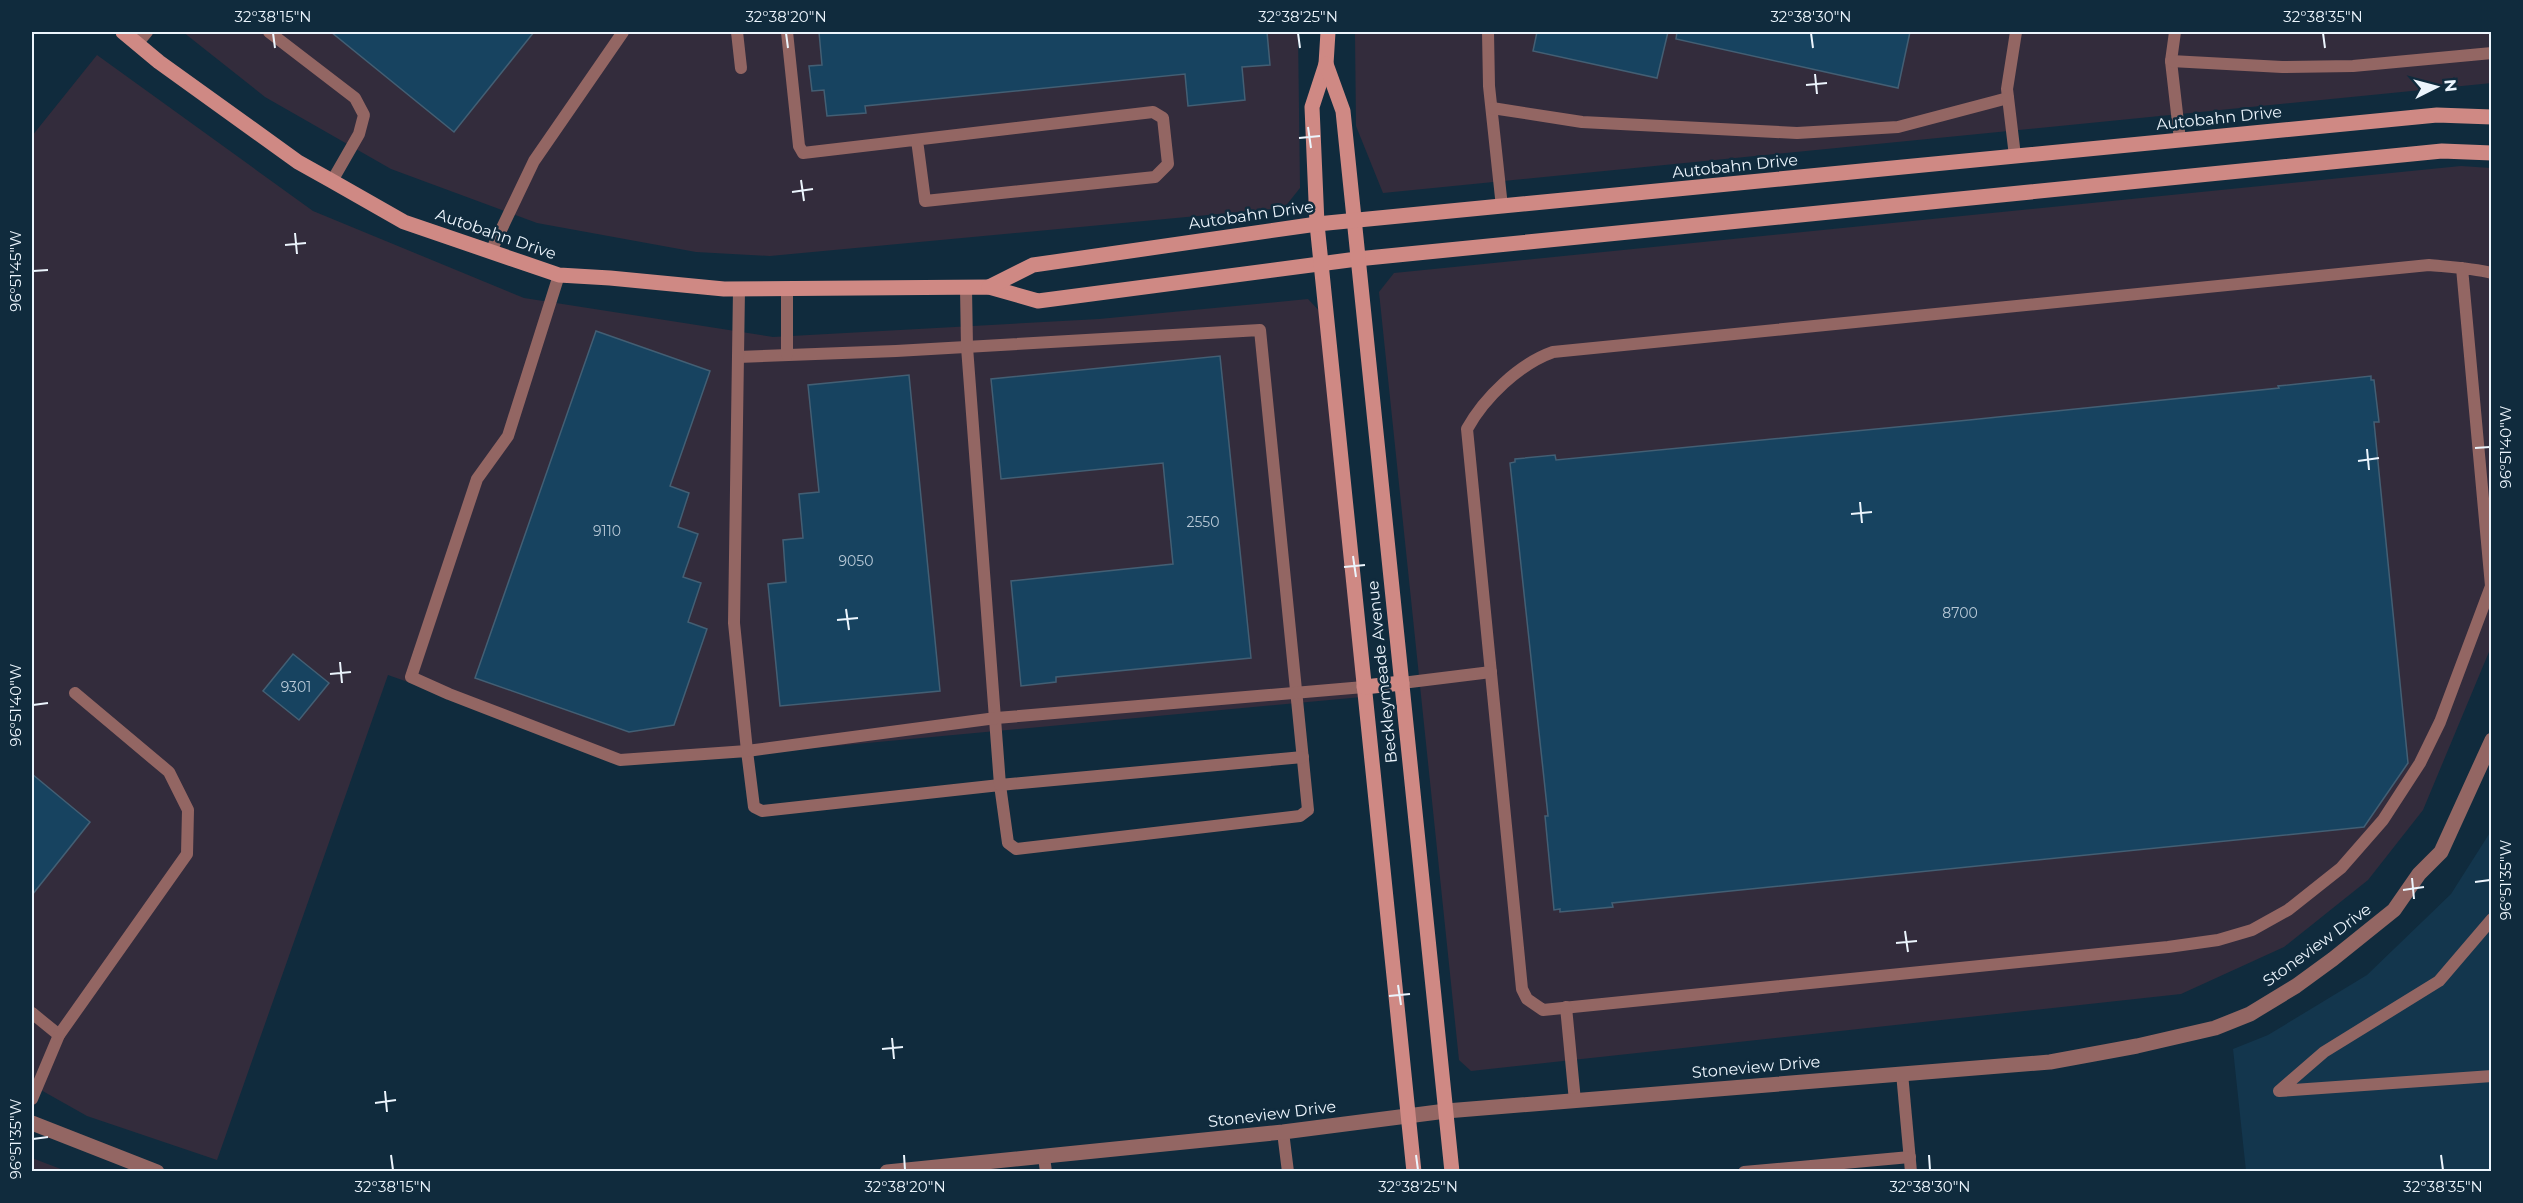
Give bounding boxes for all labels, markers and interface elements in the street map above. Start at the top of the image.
text: 32°38'15"N [235,7,311,26]
text: 32°38'20"N [745,7,827,26]
text: 32°38'25"N [1258,7,1338,26]
text: 32°38'30"N [1770,7,1852,26]
text: 32°38'35"N [2283,7,2363,26]
north arrow [2406,57,2466,117]
text: N [2440,78,2461,93]
street label: Autobahn Drive [2155,102,2283,134]
street label: Autobahn Drive [1671,150,1799,182]
street label: Autobahn Drive [1187,197,1315,233]
street label: Autobahn Drive [433,204,559,264]
text: 96°51'45"W [6,230,25,312]
text: 96°51'40"W [2496,405,2515,488]
house number: 2550 [1187,513,1220,531]
house number: 9110 [593,522,621,540]
house number: 9050 [839,552,874,570]
street label: Beckleymeade Avenue [1363,580,1401,764]
house number: 8700 [1942,604,1978,622]
text: 96°51'40"W [6,663,25,746]
house number: 9301 [281,678,311,696]
text: 96°51'35"W [2496,839,2515,920]
street label: Stoneview Drive [2259,899,2375,991]
street label: Stoneview Drive [1691,1052,1821,1082]
street label: Stoneview Drive [1207,1097,1337,1131]
text: 96°51'35"W [6,1098,25,1179]
text: 32°38'15"N [355,1177,431,1196]
text: 32°38'20"N [864,1177,946,1196]
text: 32°38'25"N [1378,1177,1458,1196]
text: 32°38'30"N [1889,1177,1971,1196]
text: 32°38'35"N [2403,1177,2483,1196]

